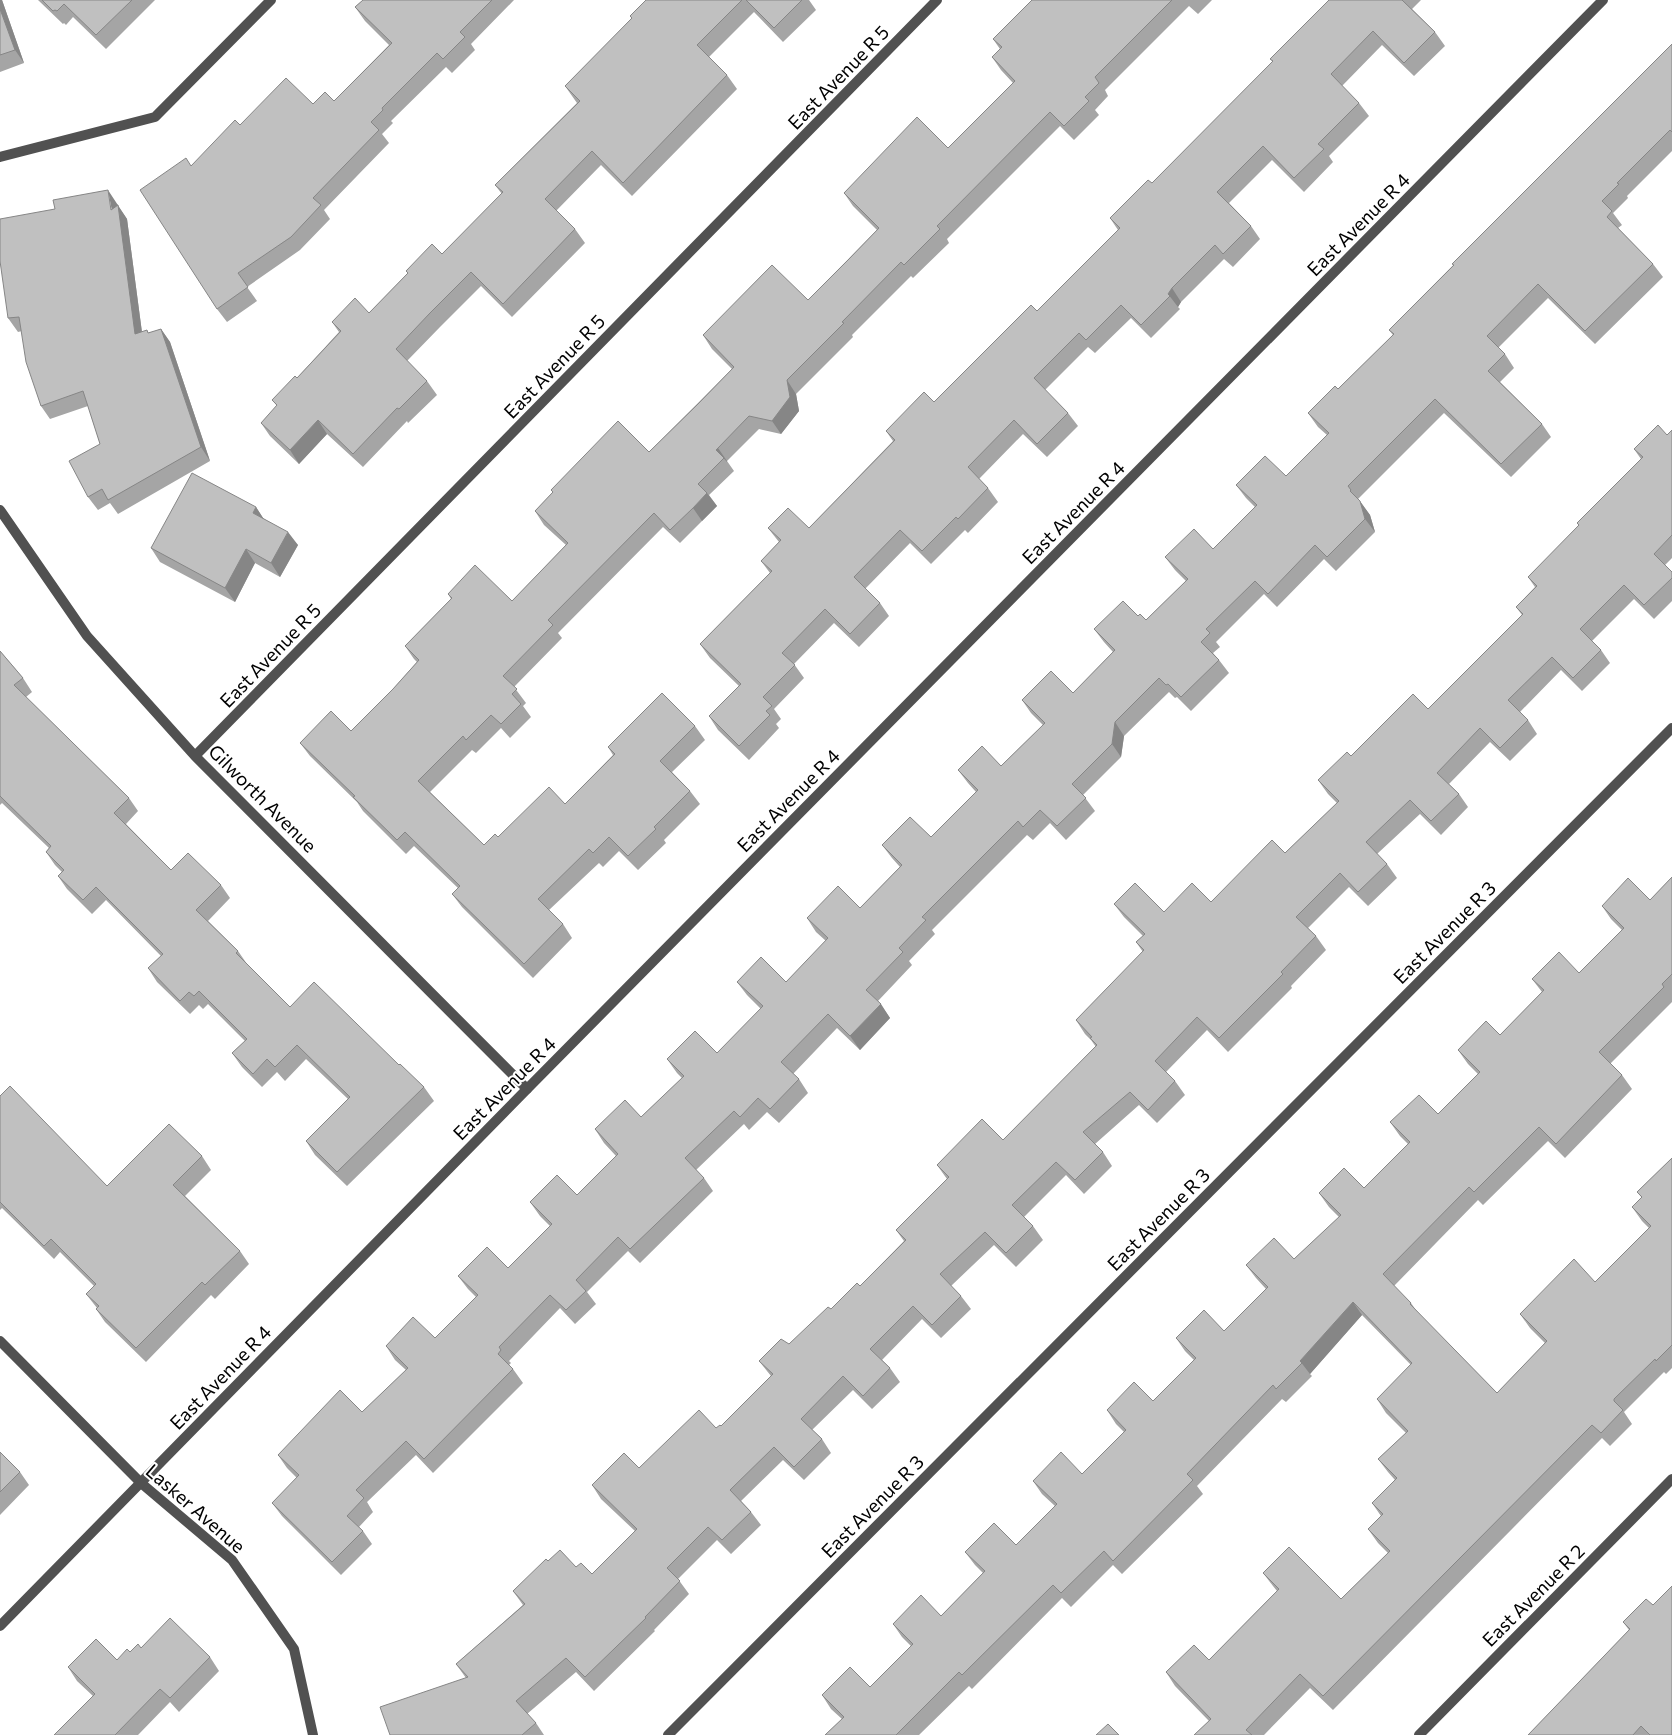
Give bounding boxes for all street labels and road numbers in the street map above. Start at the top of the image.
street label: East Avenue R 5 [783,20,893,134]
street label: East Avenue R 4 [1302,168,1414,280]
street label: East Avenue R 5 [499,309,609,423]
street label: East Avenue R 4 [1017,456,1129,568]
street label: East Avenue R 5 [215,598,325,712]
street label: Gilworth Avenue [204,739,322,857]
street label: East Avenue R 4 [732,744,844,856]
street label: East Avenue R 3 [1388,876,1500,988]
street label: East Avenue R 4 [448,1032,560,1144]
street label: East Avenue R 3 [1102,1163,1214,1275]
street label: East Avenue R 4 [164,1320,276,1434]
street label: East Avenue R 3 [816,1450,928,1562]
street label: Lasker Avenue [142,1459,250,1557]
street label: East Avenue R 2 [1477,1539,1589,1651]

